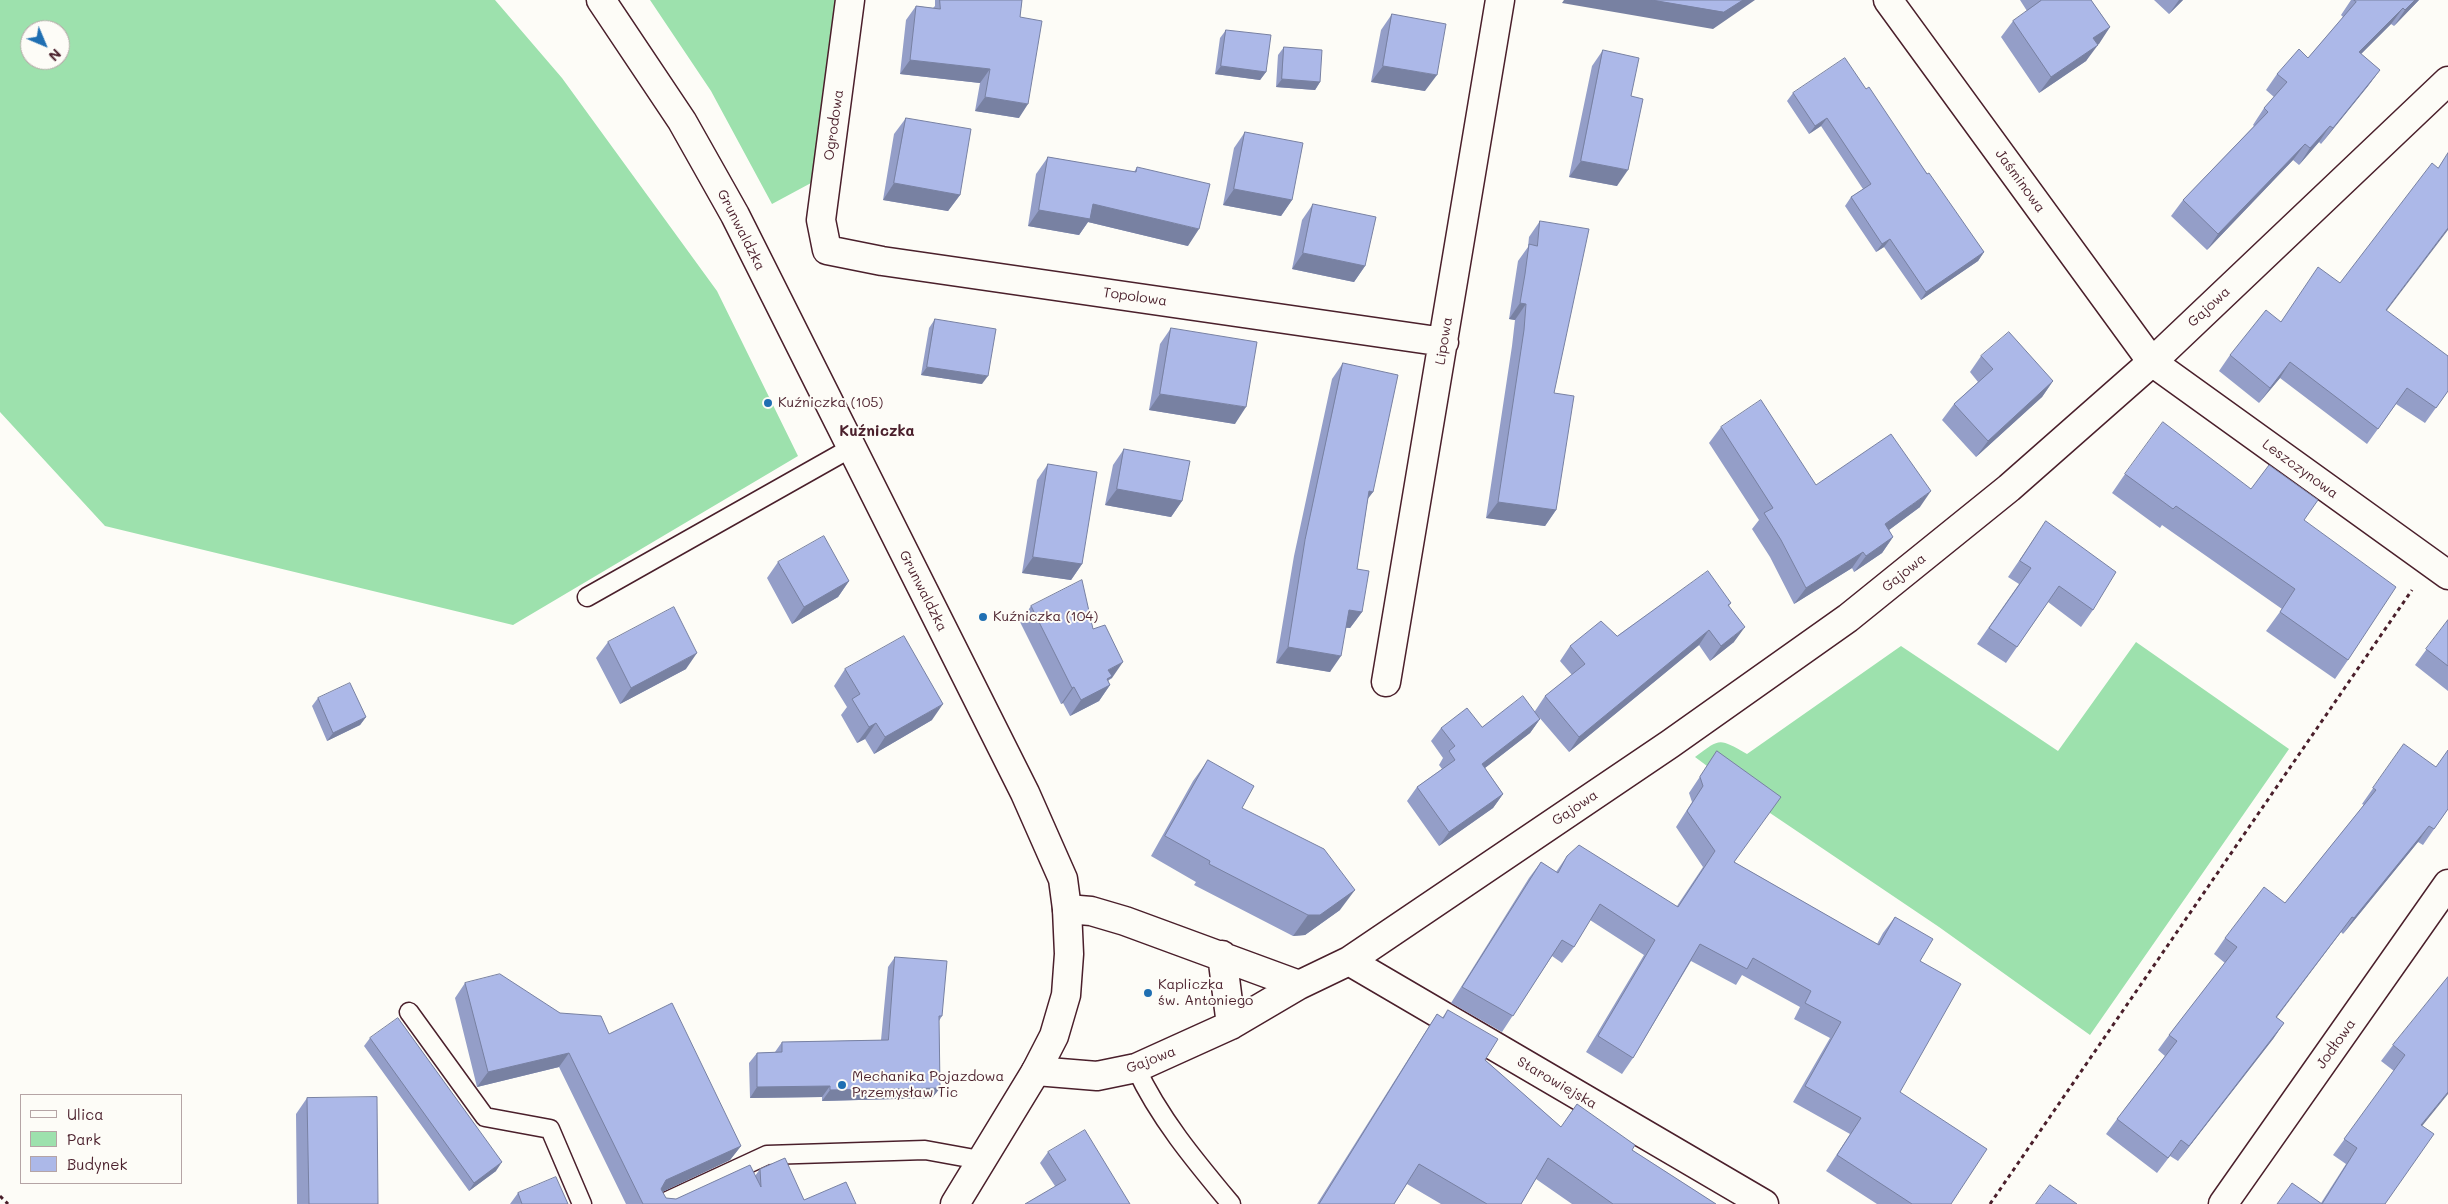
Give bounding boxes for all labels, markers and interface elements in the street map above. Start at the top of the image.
north arrow [20,20,70,70]
text: N [45,45,66,66]
street label: Ogrodowa [821,89,847,161]
street label: Jaśminowa [1991,146,2049,216]
street label: Grunwaldzka [713,187,769,273]
street label: Gajowa [2184,283,2234,331]
street label: Topolowa [1102,284,1168,310]
street label: Lipowa [1432,316,1456,366]
place label: Kuźniczka (105) [778,395,883,411]
marker: Kuźniczka (105) [762,397,774,409]
district label: Kuźniczka [839,422,915,440]
street label: Leszczynowa [2259,436,2341,502]
street label: Grunwaldzka [895,548,951,634]
street label: Gajowa [1879,550,1929,596]
place label: Kuźniczka (104) [993,609,1098,625]
marker: Kuźniczka (104) [977,611,989,623]
street label: Gajowa [1549,787,1601,829]
place label: Kapliczka św. Antoniego [1158,977,1253,1010]
marker: Kapliczka św. Antoniego [1142,987,1154,999]
street label: Jodłowa [2313,1016,2359,1072]
street label: Gajowa [1124,1043,1178,1077]
street label: Starowiejska [1514,1053,1600,1113]
place label: Mechanika Pojazdowa Przemysław Tic [852,1069,1004,1102]
marker: Mechanika Pojazdowa Przemysław Tic [836,1079,848,1091]
legend [20,1094,182,1184]
text: Ulica [67,1104,104,1124]
text: Park [67,1129,101,1149]
text: Budynek [67,1154,127,1174]

